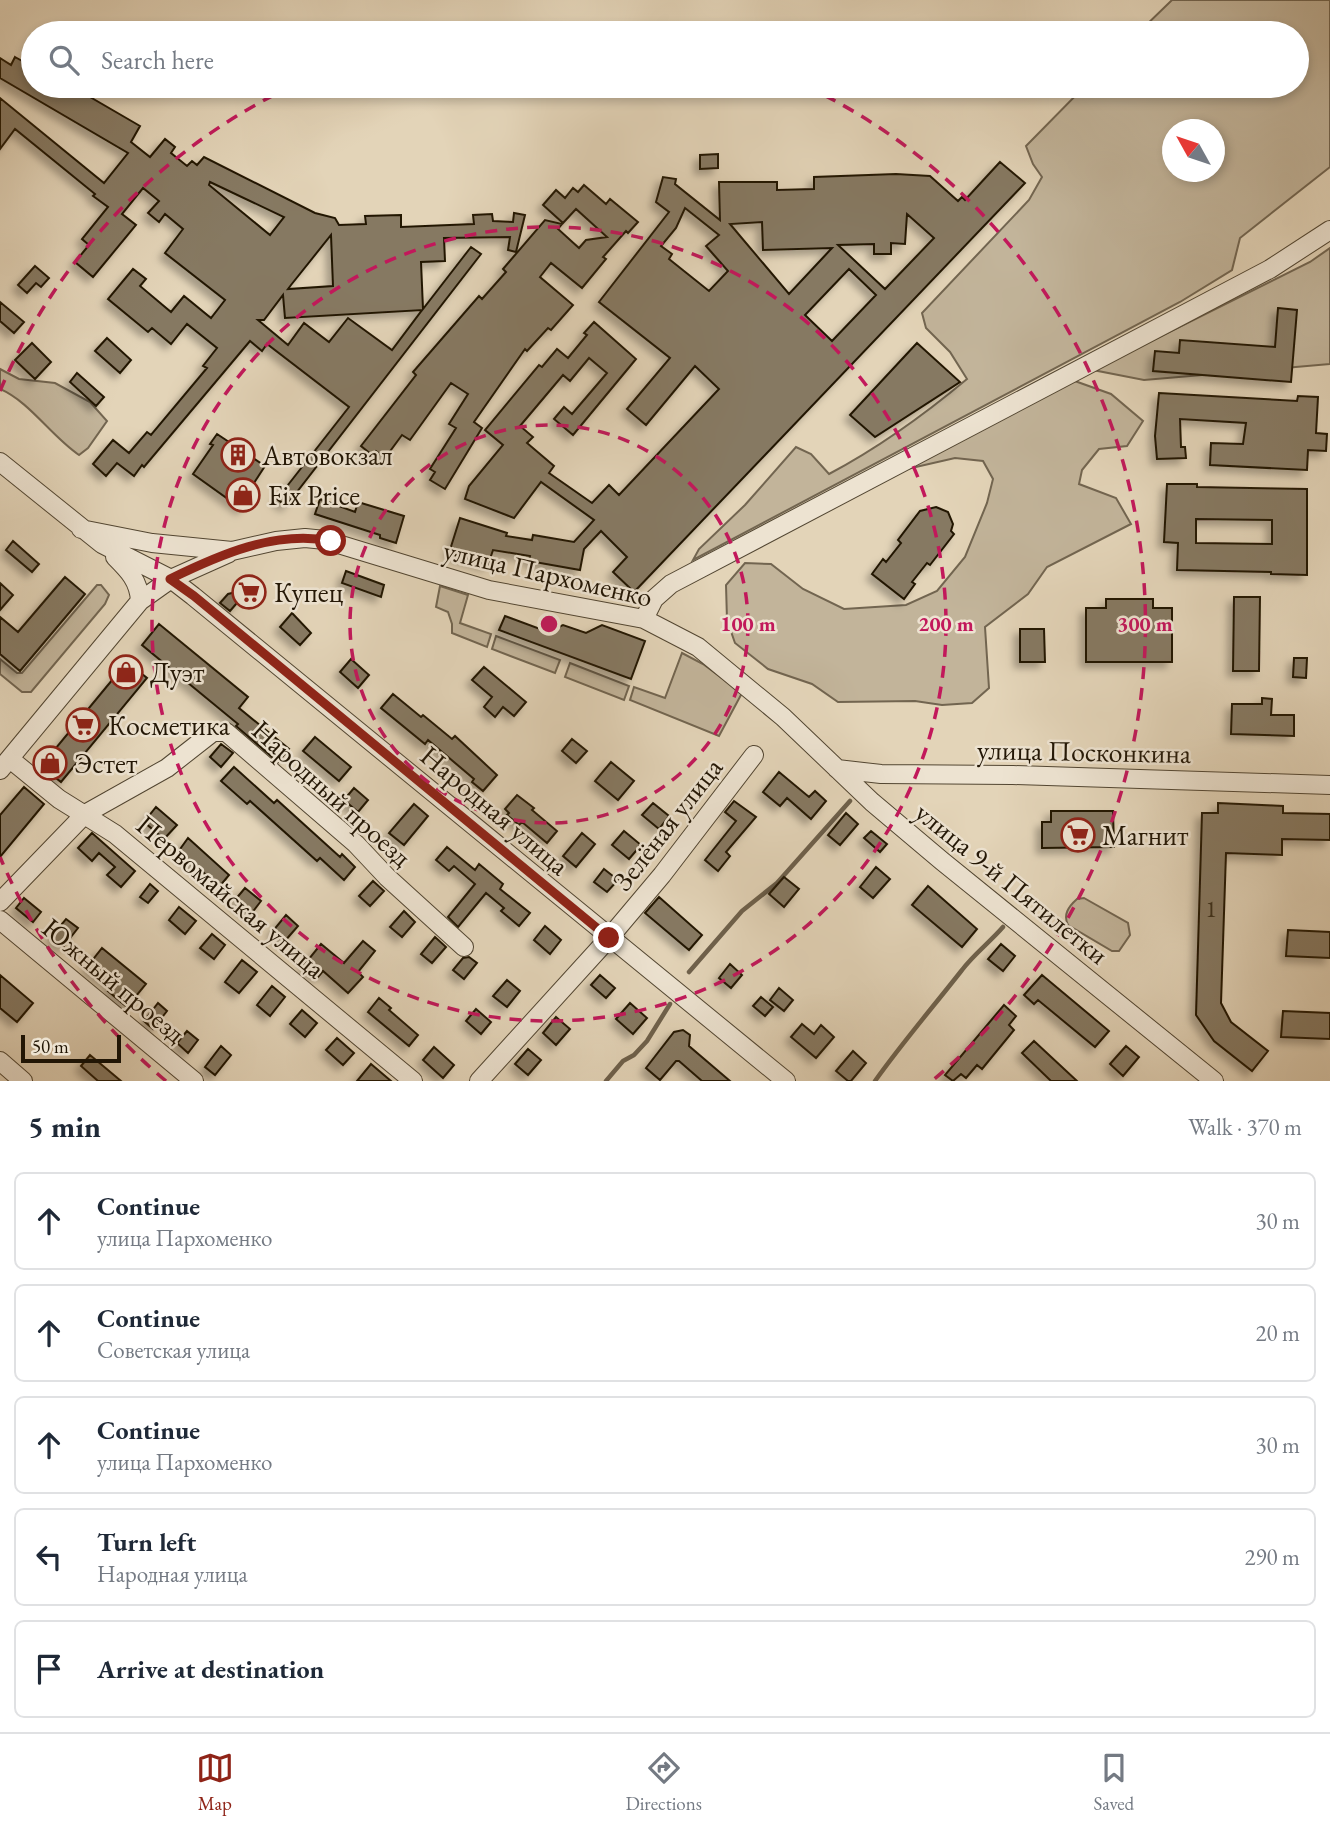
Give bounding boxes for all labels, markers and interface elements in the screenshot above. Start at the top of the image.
search box [21,21,1309,98]
icon: search [45,41,83,79]
text: Search here [101,43,214,77]
north arrow [1162,119,1225,182]
building icon: Автовокзал [219,436,257,474]
place label: Автовокзал [261,437,393,473]
shop icon: Fix Price [224,476,262,514]
place label: Fix Price [268,477,360,513]
route start [315,525,346,556]
street label: улица Пархоменко [440,531,656,615]
supermarket icon: Купец [230,573,268,611]
place label: Купец [274,574,344,610]
text: 100 m [720,610,776,637]
text: 200 m [918,610,974,637]
text: 300 m [1117,610,1173,637]
centre of rings [537,612,561,636]
shop icon: Дуэт [107,653,145,691]
place label: Дуэт [150,654,205,690]
supermarket icon: Косметика [64,706,102,744]
place label: Косметика [108,707,231,743]
street label: Народный проезд [245,712,420,874]
street label: улица Посконкина [977,731,1192,771]
street label: Народная улица [413,737,578,883]
shop icon: Эстет [31,744,69,782]
place label: Эстет [74,745,138,781]
street label: Зелёная улица [604,750,731,898]
street label: улица 9-й Пятилетки [908,794,1116,972]
street label: Первомайская улица [129,806,334,986]
supermarket icon: Магнит [1059,816,1097,854]
place label: Магнит [1102,817,1189,853]
house number: 1 [1205,893,1217,924]
street label: Южный проезд [35,909,194,1051]
route end [593,922,624,953]
scale bar [21,1032,121,1064]
text: 50 m [32,1034,69,1059]
text: 5 min [28,1107,101,1146]
text: Walk · 370 m [1188,1112,1302,1142]
text: Continue [97,1189,200,1223]
icon: ahead [30,1202,68,1240]
text: 30 m [1255,1206,1300,1236]
text: улица Пархоменко [97,1223,272,1253]
text: Continue [97,1301,200,1335]
icon: ahead [30,1314,68,1352]
text: 20 m [1255,1318,1300,1348]
text: Советская улица [97,1335,250,1365]
text: Continue [97,1413,200,1447]
icon: ahead [30,1426,68,1464]
text: 30 m [1255,1430,1300,1460]
text: улица Пархоменко [97,1447,272,1477]
text: Turn left [97,1525,196,1559]
icon: left [30,1538,68,1576]
text: 290 m [1244,1542,1300,1572]
text: Народная улица [97,1559,248,1589]
icon: arrive [30,1650,68,1688]
text: Arrive at destination [97,1652,324,1686]
tab: Map [196,1749,234,1816]
tab: Directions [625,1749,702,1816]
tab: Saved [1093,1749,1134,1816]

